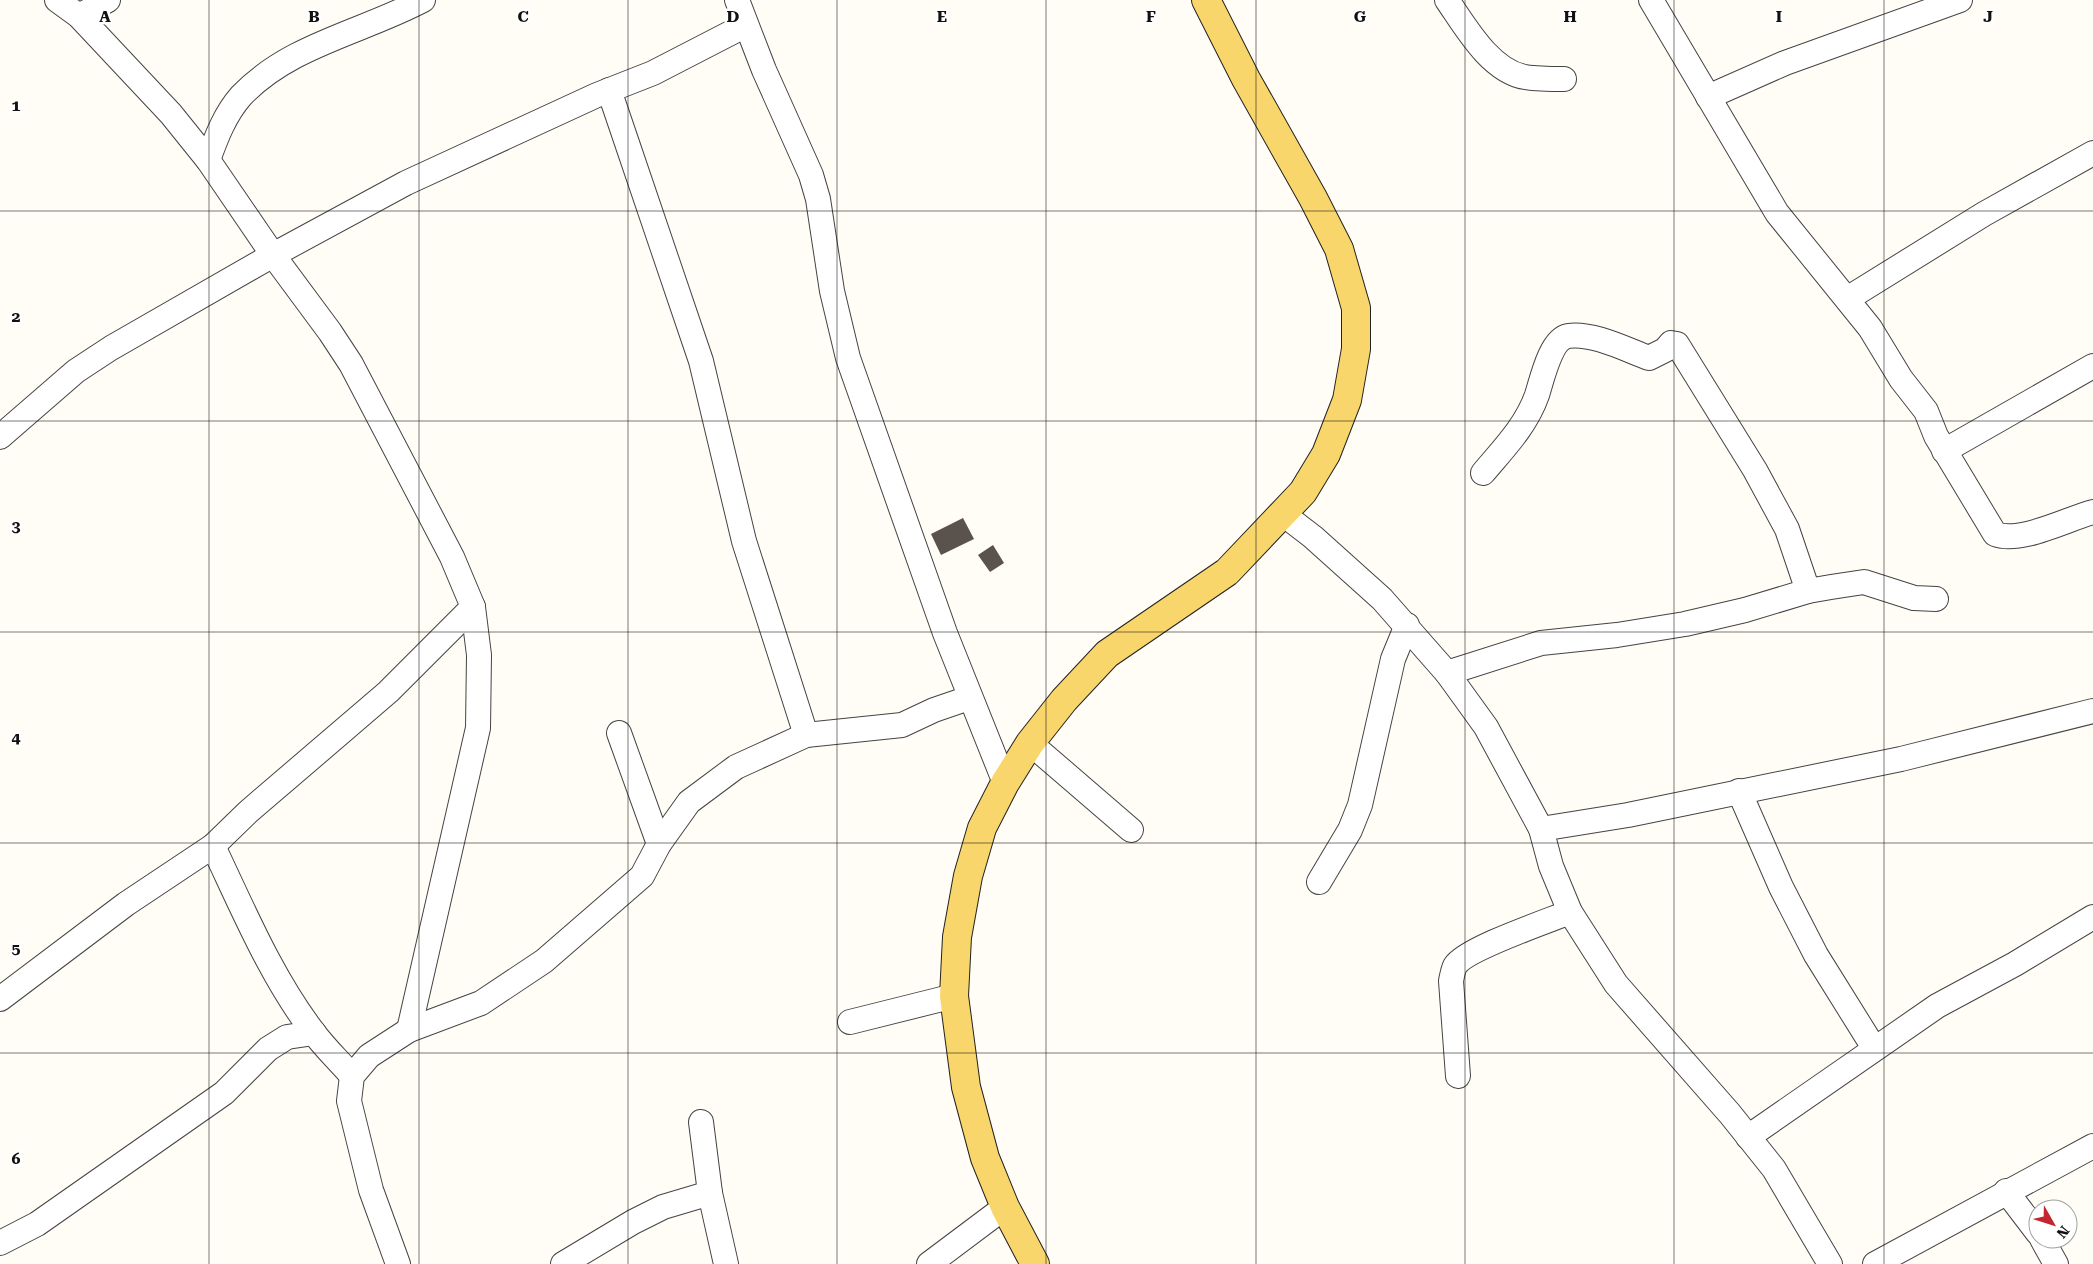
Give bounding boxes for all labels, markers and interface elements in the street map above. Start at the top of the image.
text: A [99,7,111,26]
text: B [308,7,320,26]
text: C [517,7,529,26]
text: D [727,7,740,26]
text: E [937,7,947,26]
text: F [1146,7,1156,26]
text: G [1354,7,1367,26]
text: H [1563,7,1577,26]
text: I [1776,7,1782,26]
text: J [1983,7,1993,26]
text: 1 [12,96,21,115]
text: 2 [12,307,21,326]
text: 3 [12,517,21,536]
text: 4 [12,728,21,747]
text: 5 [12,939,21,958]
text: 6 [12,1149,21,1168]
north arrow [2028,1199,2078,1249]
text: N [2053,1223,2073,1242]

